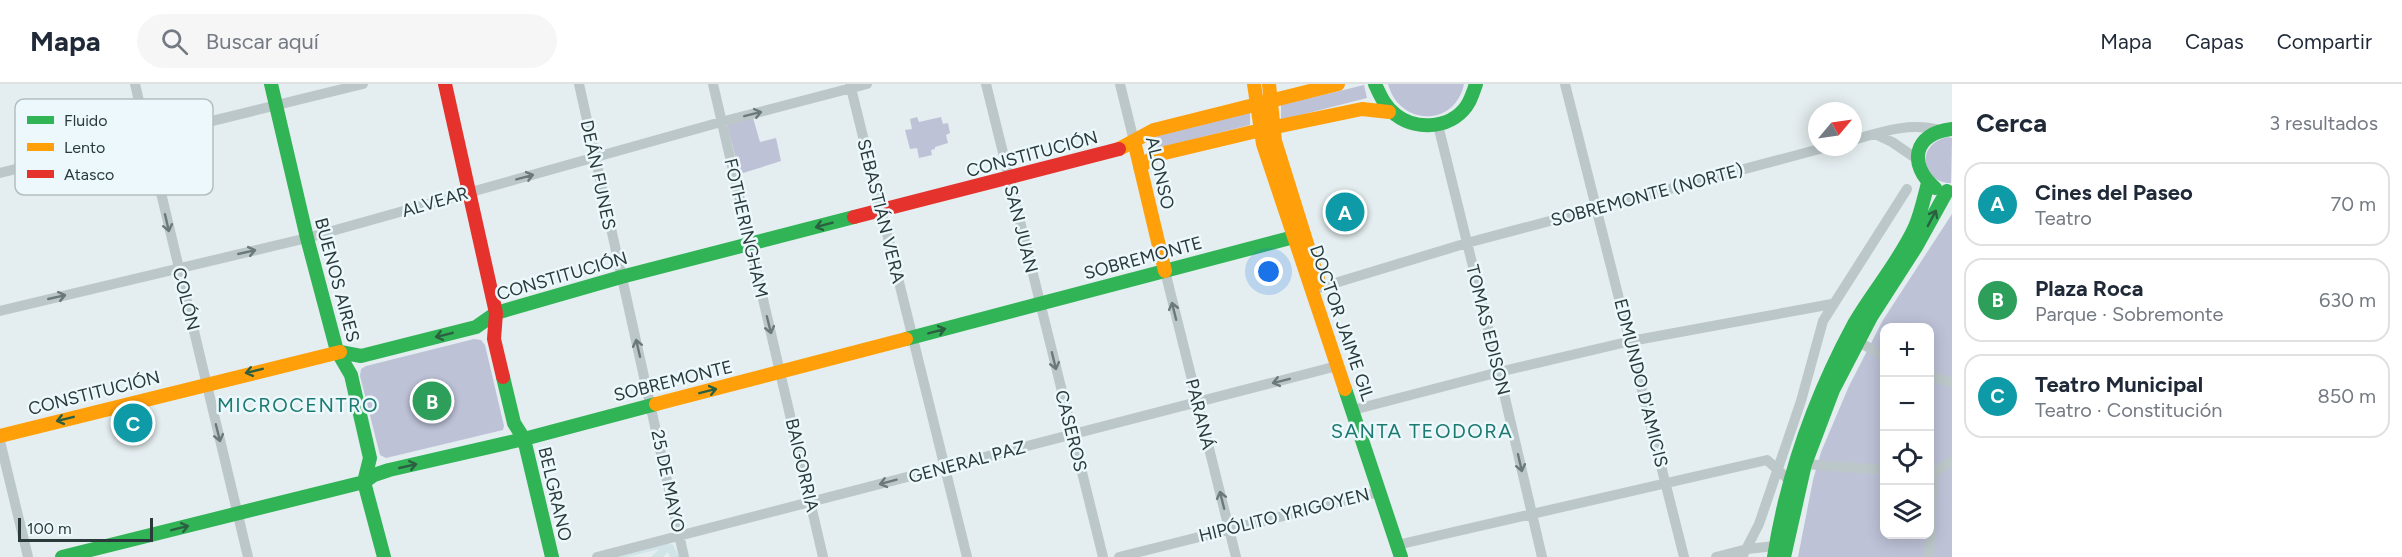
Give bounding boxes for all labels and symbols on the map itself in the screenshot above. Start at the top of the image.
legend [15,99,213,195]
north arrow [1808,102,1862,156]
one-way arrow [743,107,762,119]
text: Fluido [64,111,108,130]
street label: DEÁN FUNES [576,118,620,232]
street label: CONSTITUCIÓN [964,126,1100,182]
street label: ALONSO [1141,134,1179,212]
street label: SEBASTIÁN VERA [852,137,910,285]
text: Lento [64,138,105,157]
street label: FOTHERINGHAM [719,156,773,300]
street label: SOBREMONTE (NORTE) [1548,159,1746,231]
text: Atasco [64,165,114,184]
one-way arrow [515,171,534,182]
street label: ALVEAR [399,182,471,222]
street label: SAN JUAN [999,183,1043,275]
pin: A [1326,190,1364,234]
one-way arrow [1927,209,1938,227]
one-way arrow [162,213,174,232]
street label: BUENOS AIRES [310,215,364,345]
one-way arrow [815,220,834,232]
street label: SOBREMONTE [1081,232,1205,284]
street label: DOCTOR JAIME GIL [1305,242,1379,404]
one-way arrow [237,246,256,258]
street label: CONSTITUCIÓN [494,247,630,305]
your location [1254,257,1283,286]
street label: TOMAS EDISON [1461,262,1515,398]
street label: COLÓN [168,265,204,333]
one-way arrow [47,291,66,303]
street label: EDMUNDO D'AMICIS [1609,296,1673,470]
one-way arrow [1168,302,1180,321]
one-way arrow [763,315,775,334]
one-way arrow [927,324,946,336]
one-way arrow [434,330,453,342]
one-way arrow [631,339,643,358]
one-way arrow [1048,351,1060,370]
street label: SOBREMONTE [611,356,735,406]
street label: CONSTITUCIÓN [26,366,162,420]
one-way arrow [245,366,264,378]
street label: PARANÁ [1181,376,1219,452]
one-way arrow [1272,376,1291,387]
pin: B [412,378,452,424]
one-way arrow [698,384,717,396]
street label: CASEROS [1050,388,1092,474]
district label: MICROCENTRO [217,393,379,417]
pin: C [114,400,152,446]
one-way arrow [56,414,75,426]
street label: BAIGORRIA [781,416,823,514]
district label: SANTA TEODORA [1331,419,1513,443]
one-way arrow [212,423,224,442]
street label: 25 DE MAYO [646,428,690,534]
street label: GENERAL PAZ [906,436,1028,488]
street label: BELGRANO [533,445,577,543]
one-way arrow [1515,453,1526,473]
one-way arrow [398,459,417,471]
one-way arrow [879,477,898,488]
street label: HIPÓLITO YRIGOYEN [1196,483,1372,547]
one-way arrow [1215,491,1227,510]
scale bar [18,515,153,542]
one-way arrow [170,521,189,533]

